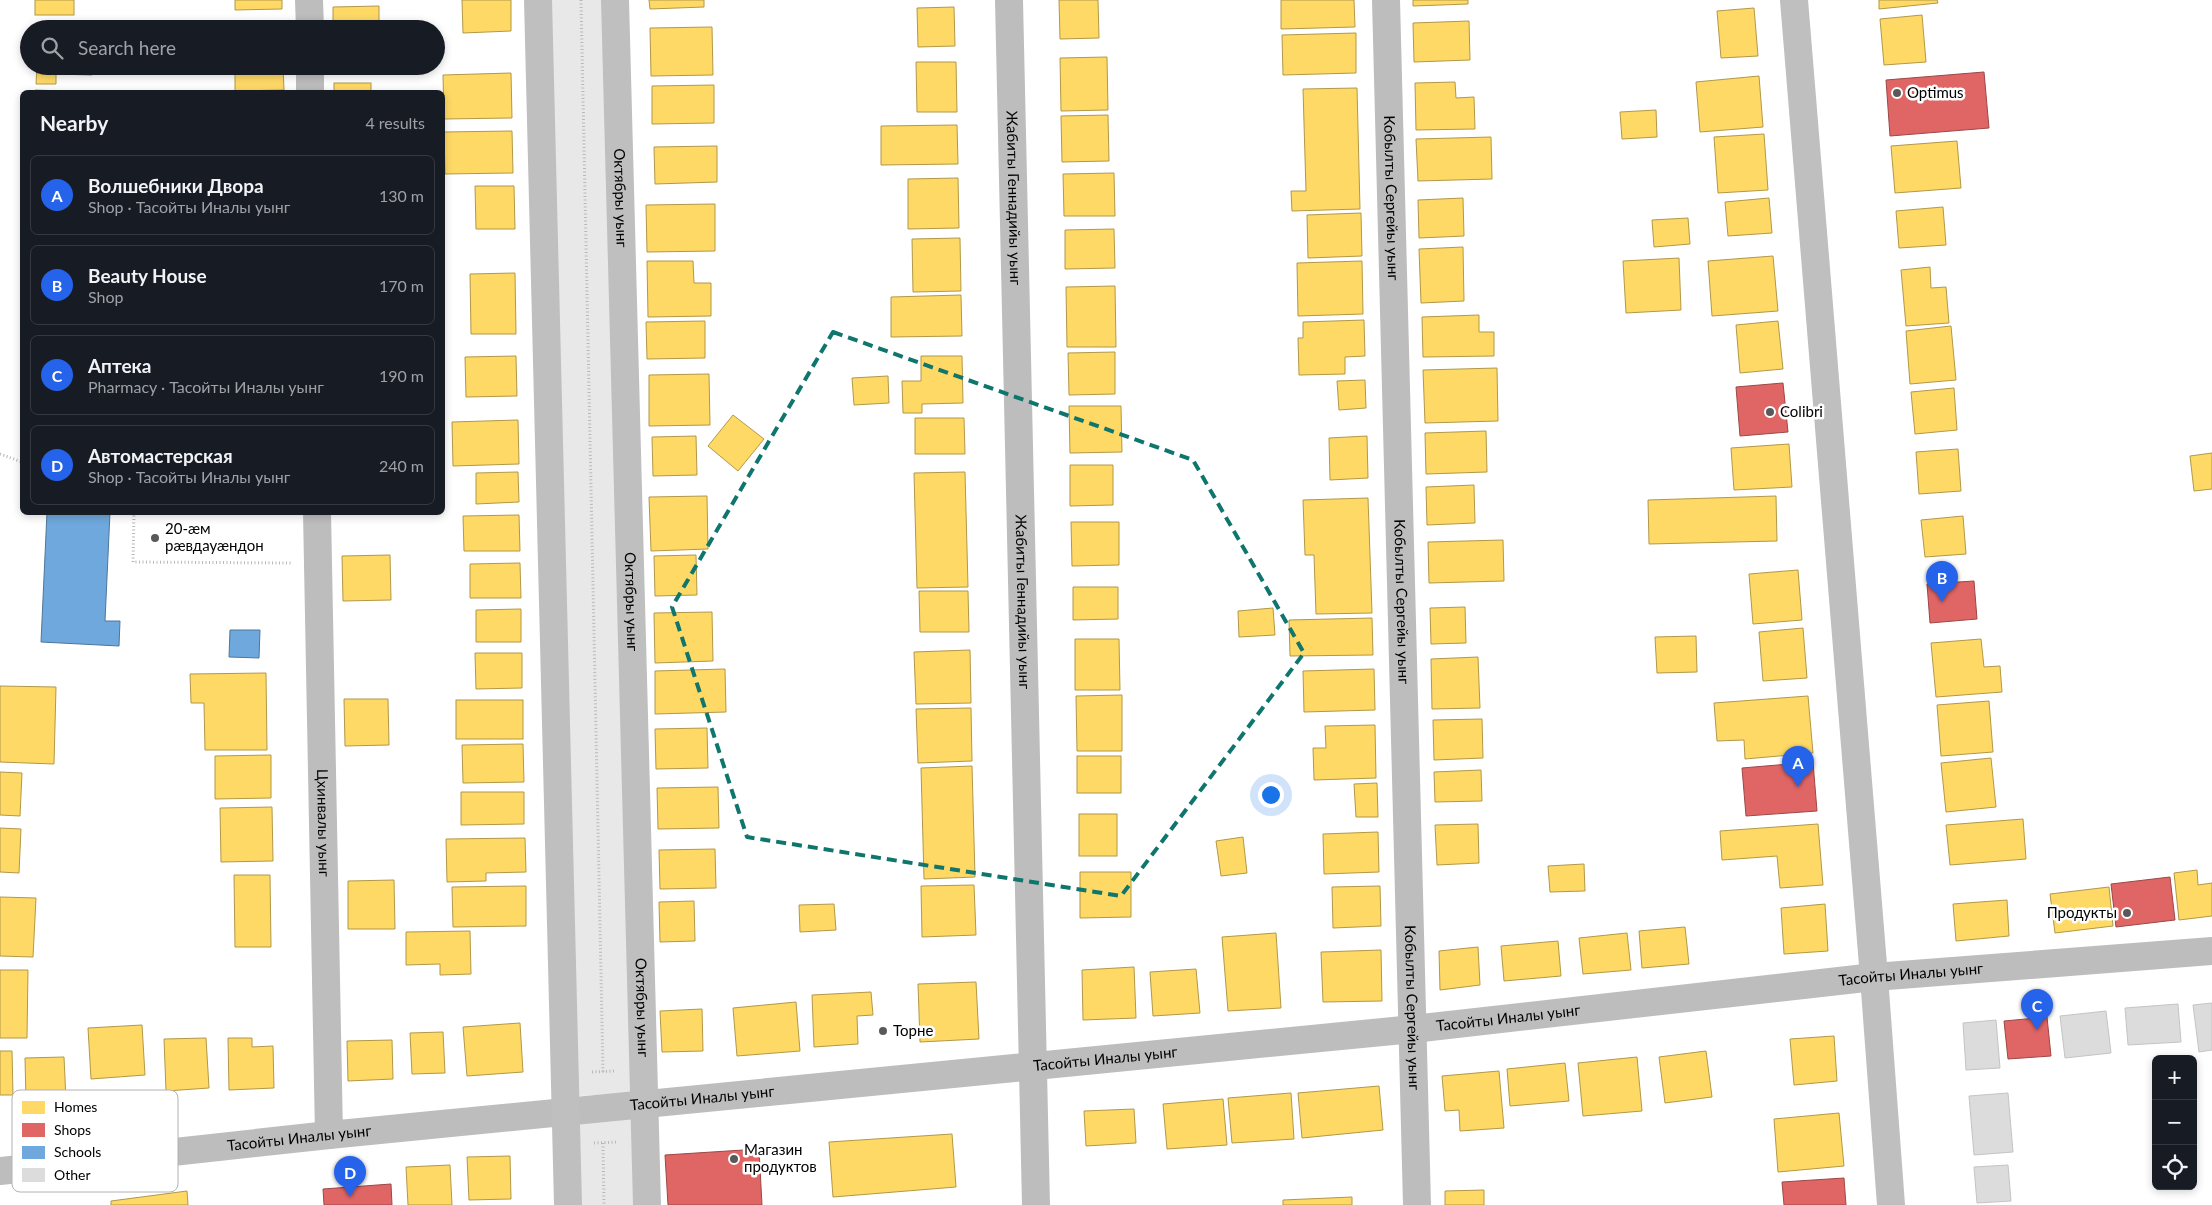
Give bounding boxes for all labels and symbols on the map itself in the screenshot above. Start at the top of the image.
place label: Optimus [1907,83,1964,101]
marker: Optimus [1891,87,1903,99]
street label: Жабиты Геннадийы уынг [1003,110,1025,286]
street label: Кобылты Сергейы уынг [1381,115,1403,281]
street label: Октябры уынг [611,148,632,248]
place label: Colibri [1780,402,1823,420]
marker: Colibri [1764,406,1776,418]
street label: Жабиты Геннадийы уынг [1013,514,1034,689]
place label: 20-æм рӕвдауӕндон [165,519,264,554]
street label: Кобылты Сергейы уынг [1391,519,1414,685]
marker: 20-æм рӕвдауӕндон [149,532,161,544]
street label: Октябры уынг [622,552,642,652]
pin: B [1926,561,1958,602]
pin: A [1782,746,1814,787]
street label: Цхинвалы уынг [314,769,334,877]
your location [1258,782,1284,808]
place label: Продукты [2047,903,2117,921]
marker: Продукты [2121,907,2133,919]
street label: Кобылты Сергейы уынг [1402,925,1424,1090]
street label: Октябры уынг [632,958,653,1058]
street label: Тасойты Иналы уынг [1838,959,1984,989]
pin: C [2021,989,2053,1030]
street label: Тасойты Иналы уынг [1435,1000,1581,1034]
place label: Торне [893,1021,933,1039]
marker: Торне [877,1025,889,1037]
street label: Тасойты Иналы уынг [1032,1042,1178,1074]
street label: Тасойты Иналы уынг [629,1081,775,1114]
legend [12,1090,178,1192]
text: Homes [54,1098,97,1115]
text: Shops [54,1121,91,1138]
street label: Тасойты Иналы уынг [226,1121,372,1154]
place label: Магазин продуктов [744,1140,817,1175]
text: Schools [54,1143,101,1160]
marker: Магазин продуктов [728,1153,740,1165]
pin: D [334,1156,366,1197]
text: Other [54,1166,91,1183]

